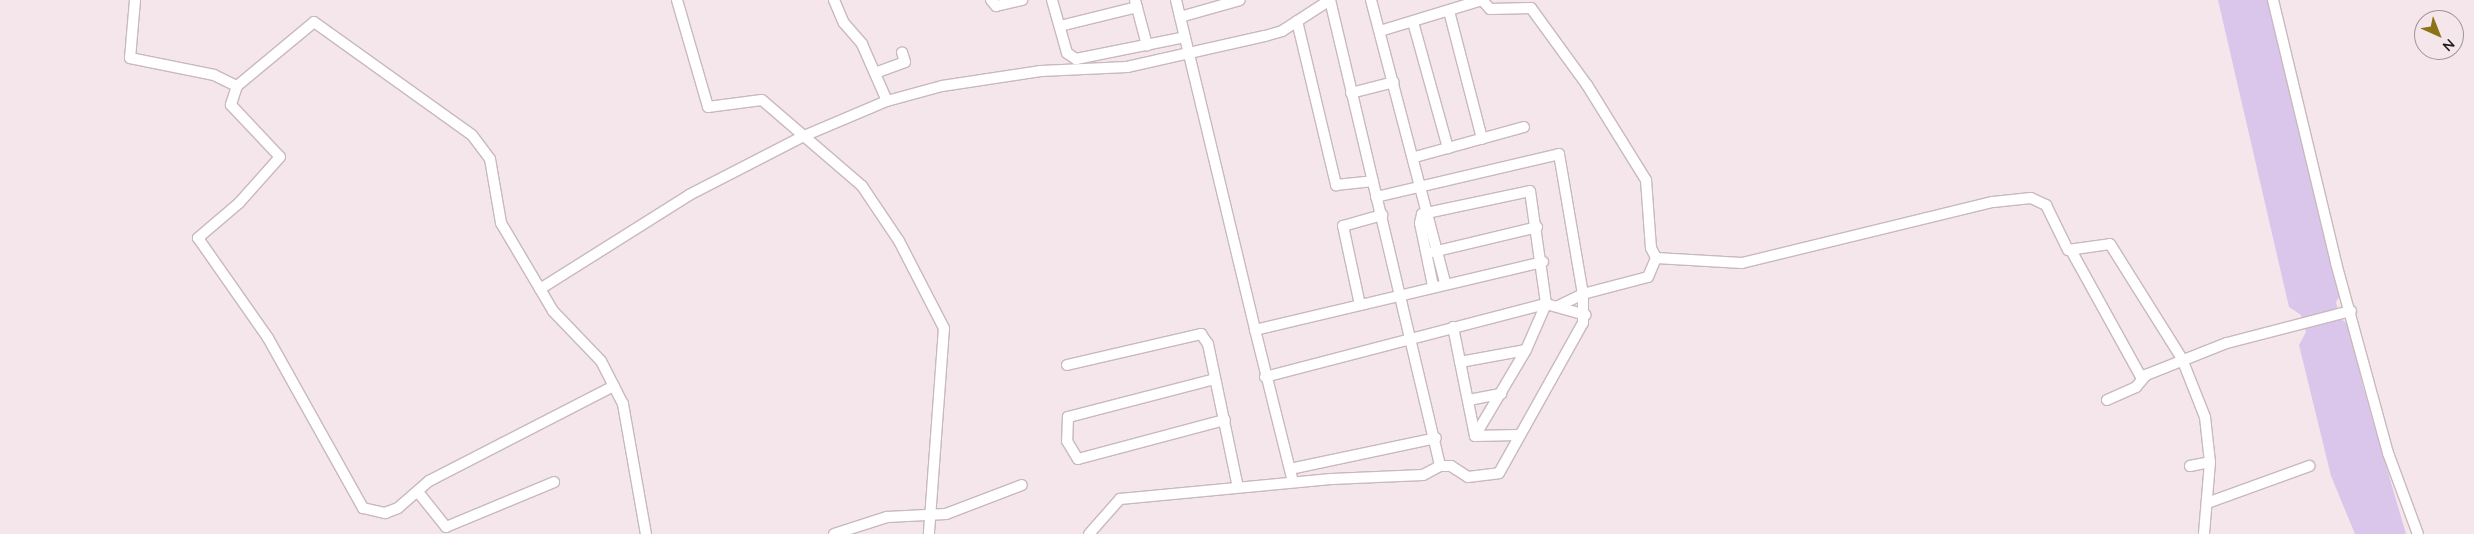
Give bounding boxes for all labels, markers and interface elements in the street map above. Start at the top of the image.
north arrow [2414,10,2464,60]
text: N [2439,35,2459,55]

